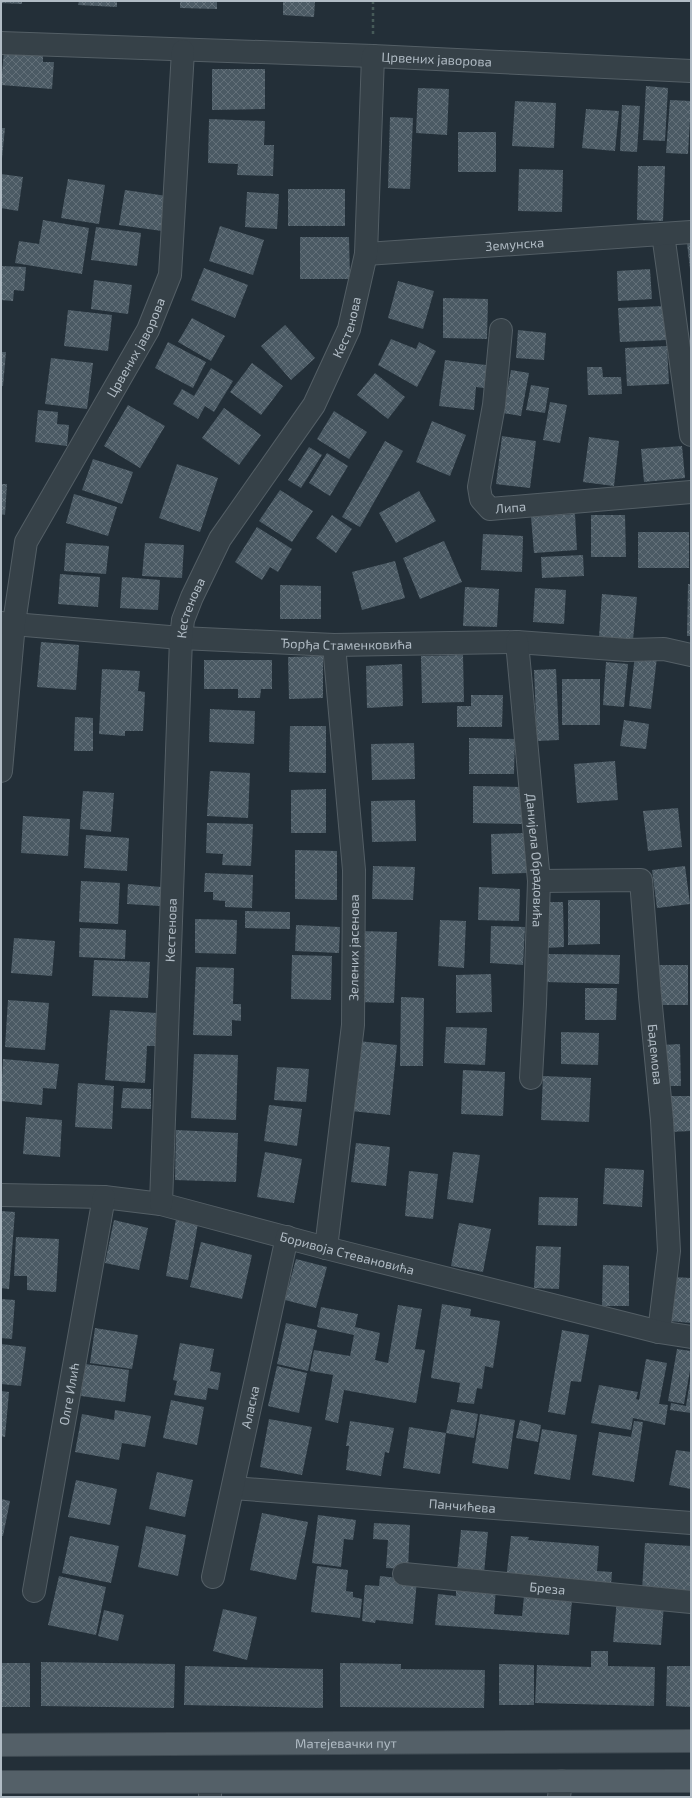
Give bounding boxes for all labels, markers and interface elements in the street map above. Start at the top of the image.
street label: Црвених јаворова [381,48,492,70]
street label: Земунска [485,234,545,254]
street label: Црвених јаворова [103,295,168,400]
street label: Кестенова [329,295,364,360]
street label: Липа [495,498,527,517]
street label: Кестенова [173,575,208,639]
street label: Ђорђа Стаменковића [280,635,412,653]
street label: Данијела Обрадовића [523,792,547,928]
street label: Зелених јасенова [345,894,362,1001]
street label: Кестенова [162,898,180,962]
street label: Бадемова [645,1023,667,1086]
street label: Боривоја Стевановића [278,1228,416,1278]
street label: Олге Илић [56,1362,82,1427]
street label: Аласка [238,1384,262,1430]
street label: Панчићева [428,1495,496,1516]
street label: Бреза [529,1578,566,1598]
street label: Матејевачки пут [295,1735,398,1751]

